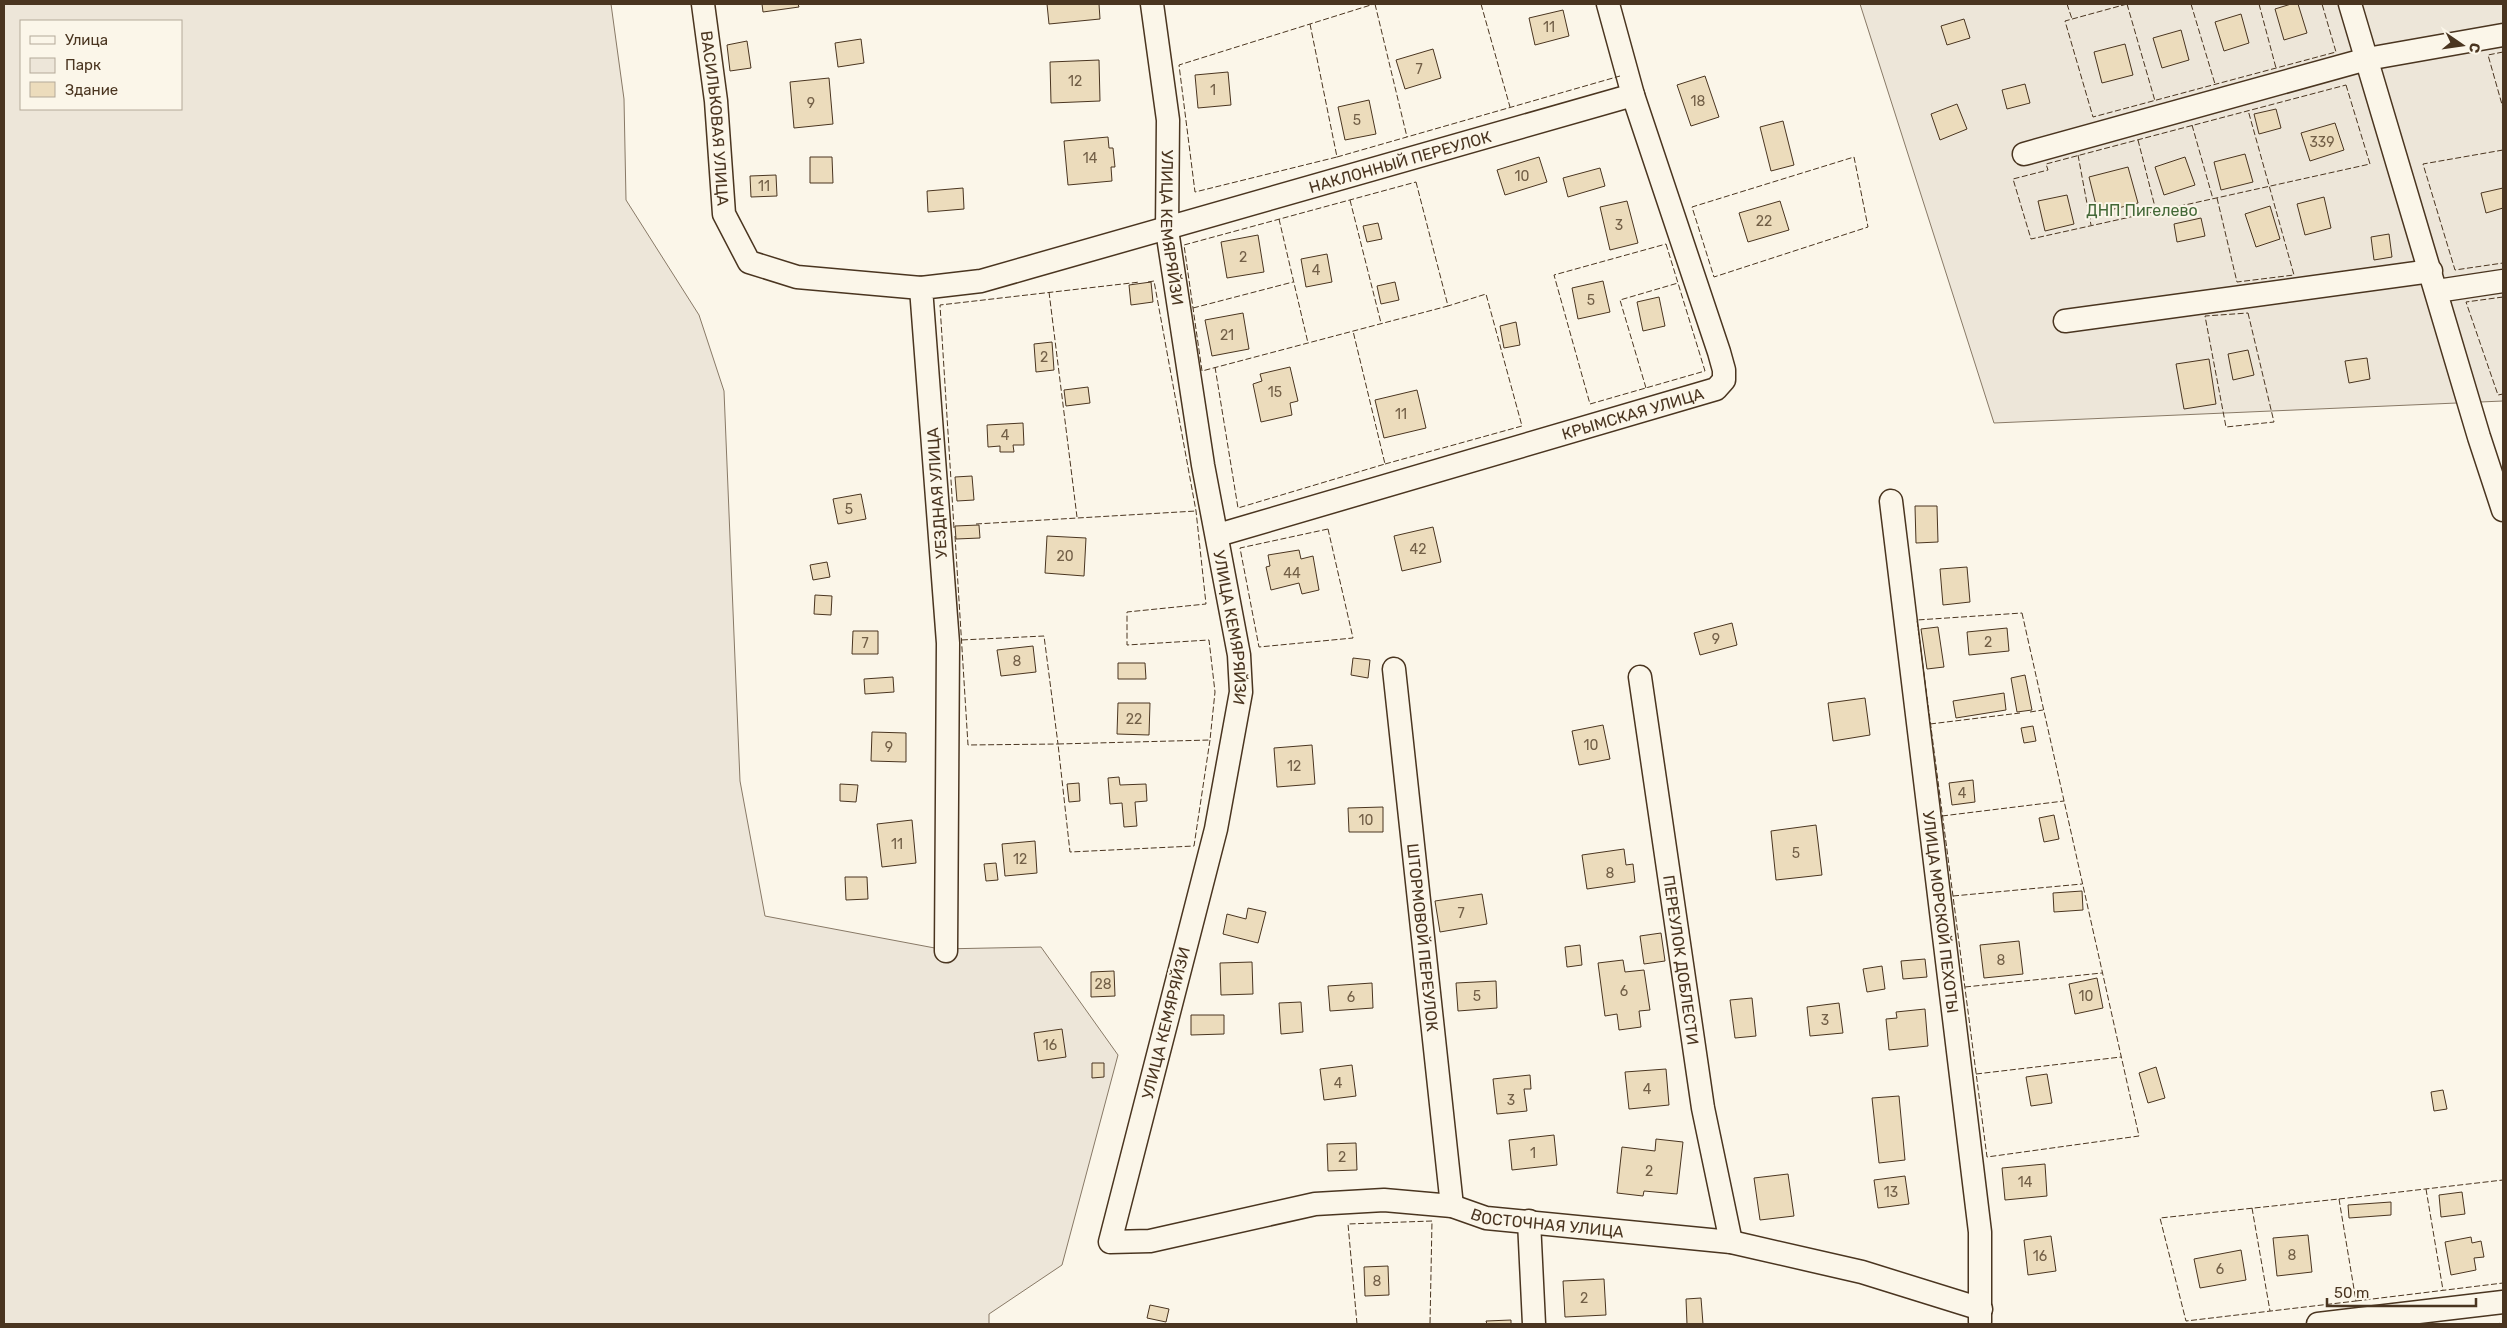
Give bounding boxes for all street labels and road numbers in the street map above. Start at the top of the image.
street label: ВАСИЛЬКОВАЯ УЛИЦА [697,30,733,207]
street label: НАКЛОННЫЙ ПЕРЕУЛОК [1306,126,1493,197]
street label: УЛИЦА КЕМЯРЯЙЗИ [1157,150,1188,307]
street label: КРЫМСКАЯ УЛИЦА [1559,384,1706,443]
street label: УЕЗДНАЯ УЛИЦА [923,426,951,559]
street label: УЛИЦА КЕМЯРЯЙЗИ [1210,549,1251,706]
street label: УЛИЦА МОРСКОЙ ПЕХОТЫ [1919,810,1963,1014]
street label: ШТОРМОВОЙ ПЕРЕУЛОК [1403,842,1443,1032]
street label: ПЕРЕУЛОК ДОБЛЕСТИ [1660,874,1703,1046]
street label: УЛИЦА КЕМЯРЯЙЗИ [1138,945,1194,1101]
street label: ВОСТОЧНАЯ УЛИЦА [1468,1204,1625,1241]

